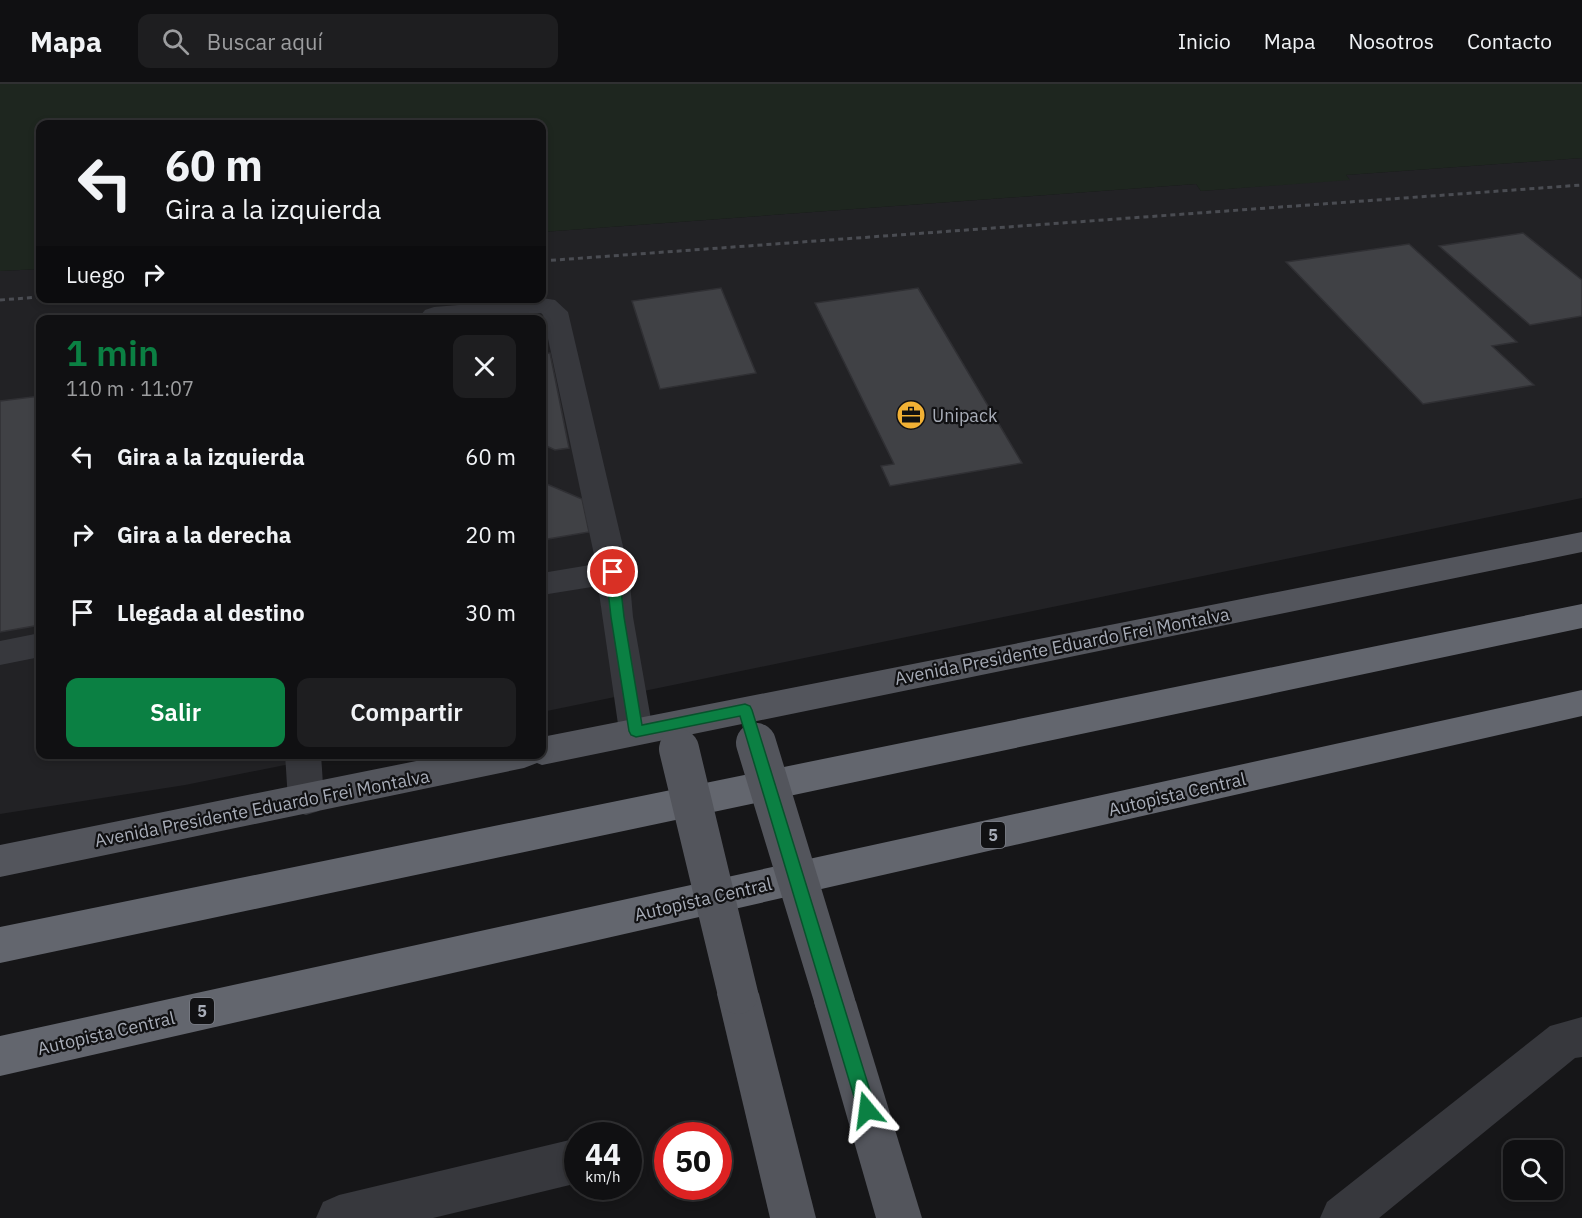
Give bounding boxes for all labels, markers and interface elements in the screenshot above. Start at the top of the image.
search box [138,14,558,68]
text: Mapa [30,23,102,60]
icon: search [159,25,192,58]
text: Buscar aquí [207,27,323,56]
text: Inicio [1178,27,1231,55]
text: Mapa [1264,27,1316,55]
text: Nosotros [1349,27,1434,55]
text: Contacto [1467,27,1552,55]
text: 60 m [165,138,263,193]
icon: left [66,144,144,222]
text: Gira a la izquierda [165,191,381,226]
icon: right [137,258,170,291]
text: Luego [66,260,125,289]
text: 1 min [66,329,159,376]
button: close [453,335,516,398]
text: 110 m · 11:07 [66,375,194,402]
office icon: Unipack [895,399,927,431]
place label: Unipack [932,404,998,427]
icon: left [66,440,99,473]
text: Gira a la izquierda [117,442,305,471]
text: 60 m [465,442,516,471]
icon: right [66,518,99,551]
text: Gira a la derecha [117,520,291,549]
text: 20 m [465,520,516,549]
pin [587,546,638,597]
icon: arrive [596,555,629,588]
icon: arrive [66,596,99,629]
text: Llegada al destino [117,598,305,627]
text: 30 m [465,598,516,627]
street label: Avenida Presidente Eduardo Frei Montalva [893,602,1232,690]
button: Salir [66,678,285,747]
button: Compartir [297,678,516,747]
street label: Avenida Presidente Eduardo Frei Montalva [93,764,432,852]
street label: Autopista Central [1106,767,1248,821]
road number: 5 [981,822,1005,848]
street label: Autopista Central [632,872,774,926]
road number: 5 [190,998,214,1024]
street label: Autopista Central [35,1006,177,1060]
position arrow [835,1078,899,1142]
speed limit sign: 50 [654,1122,732,1200]
text: 44 [585,1134,621,1173]
map controls [1503,1140,1563,1200]
button: search [1503,1140,1563,1200]
text: km/h [585,1167,621,1186]

